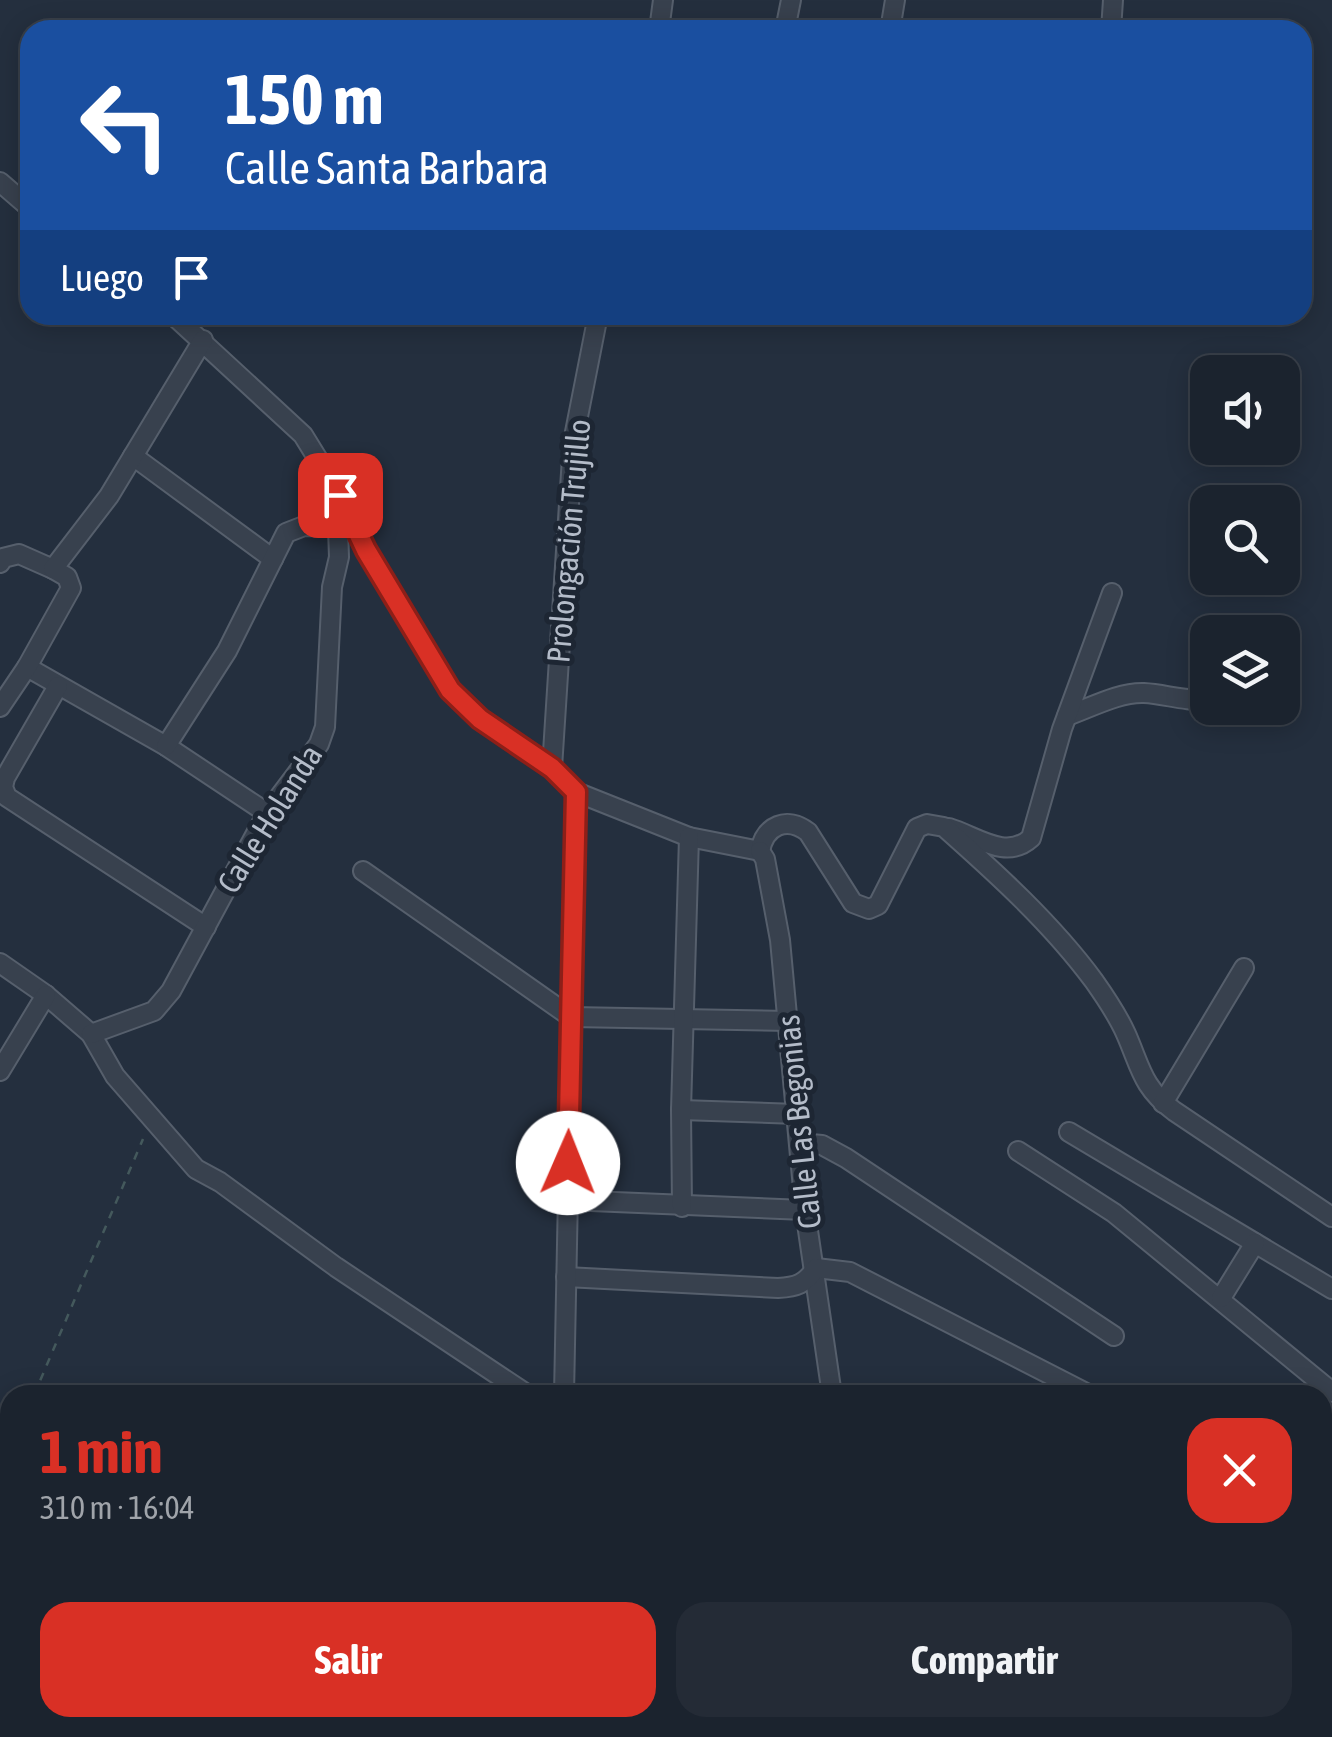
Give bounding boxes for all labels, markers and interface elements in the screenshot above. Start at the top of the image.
text: 150 m [225,59,384,139]
icon: left [60,60,190,190]
text: Calle Santa Barbara [225,142,549,194]
icon: arrive [164,250,219,305]
text: Luego [60,256,144,299]
map controls [1190,355,1300,725]
button: sound [1190,355,1300,465]
street label: Prolongación Trujillo [539,418,598,664]
pin [298,453,383,538]
icon: arrive [313,468,368,523]
button: search [1190,485,1300,595]
button: layers [1190,615,1300,725]
street label: Calle Holanda [210,738,330,900]
street label: Calle Las Begonias [769,1013,828,1231]
position arrow [516,1111,620,1215]
text: 1 min [40,1417,163,1486]
button: close [1187,1418,1292,1523]
text: 310 m · 16:04 [40,1489,195,1526]
button: Salir [40,1602,656,1717]
button: Compartir [676,1602,1292,1717]

